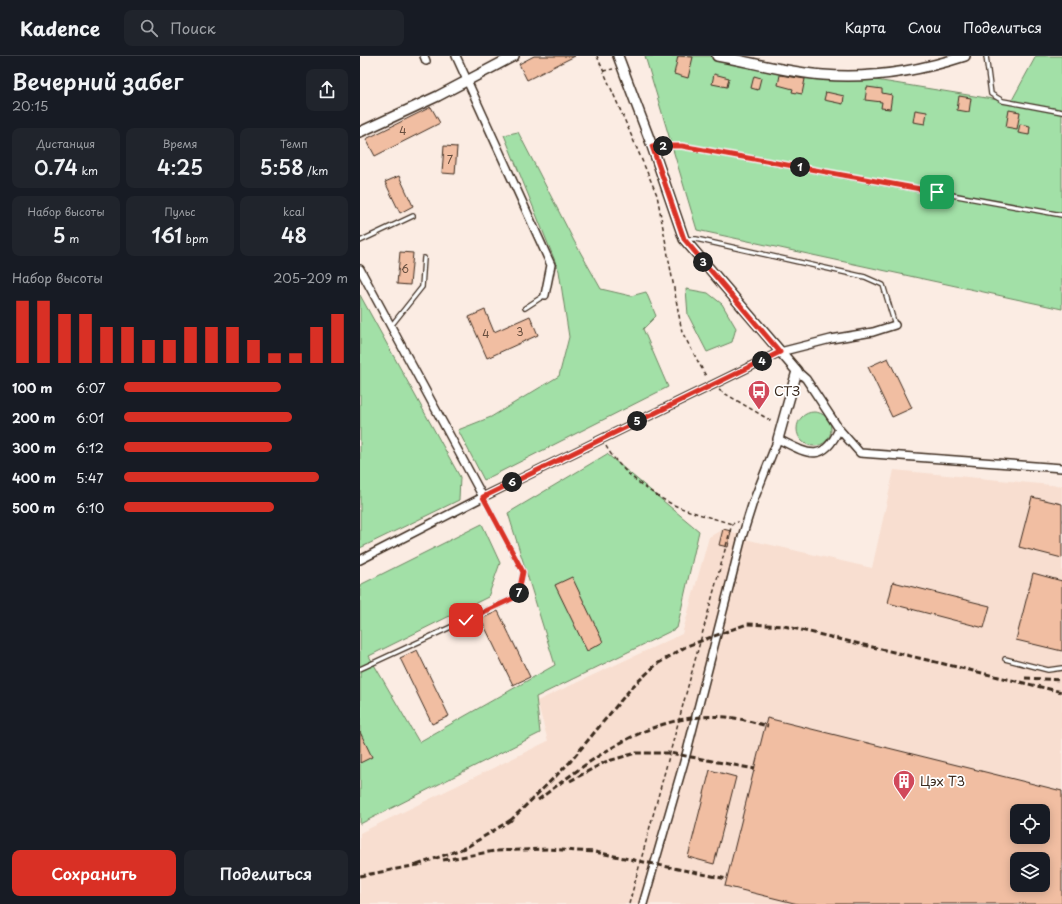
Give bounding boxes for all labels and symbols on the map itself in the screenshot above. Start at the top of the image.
house number: 4 [399,122,407,139]
pin: 2 [653,136,673,156]
house number: 7 [447,151,453,168]
pin: 1 [790,157,810,177]
pin [920,175,954,209]
pin: 3 [693,252,713,272]
house number: 6 [401,260,409,277]
house number: 3 [516,323,524,340]
house number: 4 [482,325,490,342]
pin: 4 [752,351,772,371]
bus stop icon: СТЗ [746,378,772,411]
place label: СТЗ [774,381,800,400]
pin: 5 [627,411,647,431]
pin: 6 [502,472,522,492]
pin: 7 [509,583,529,603]
pin [449,603,483,637]
building icon: Цэх Т3 [891,768,917,801]
place label: Цэх Т3 [920,771,965,790]

